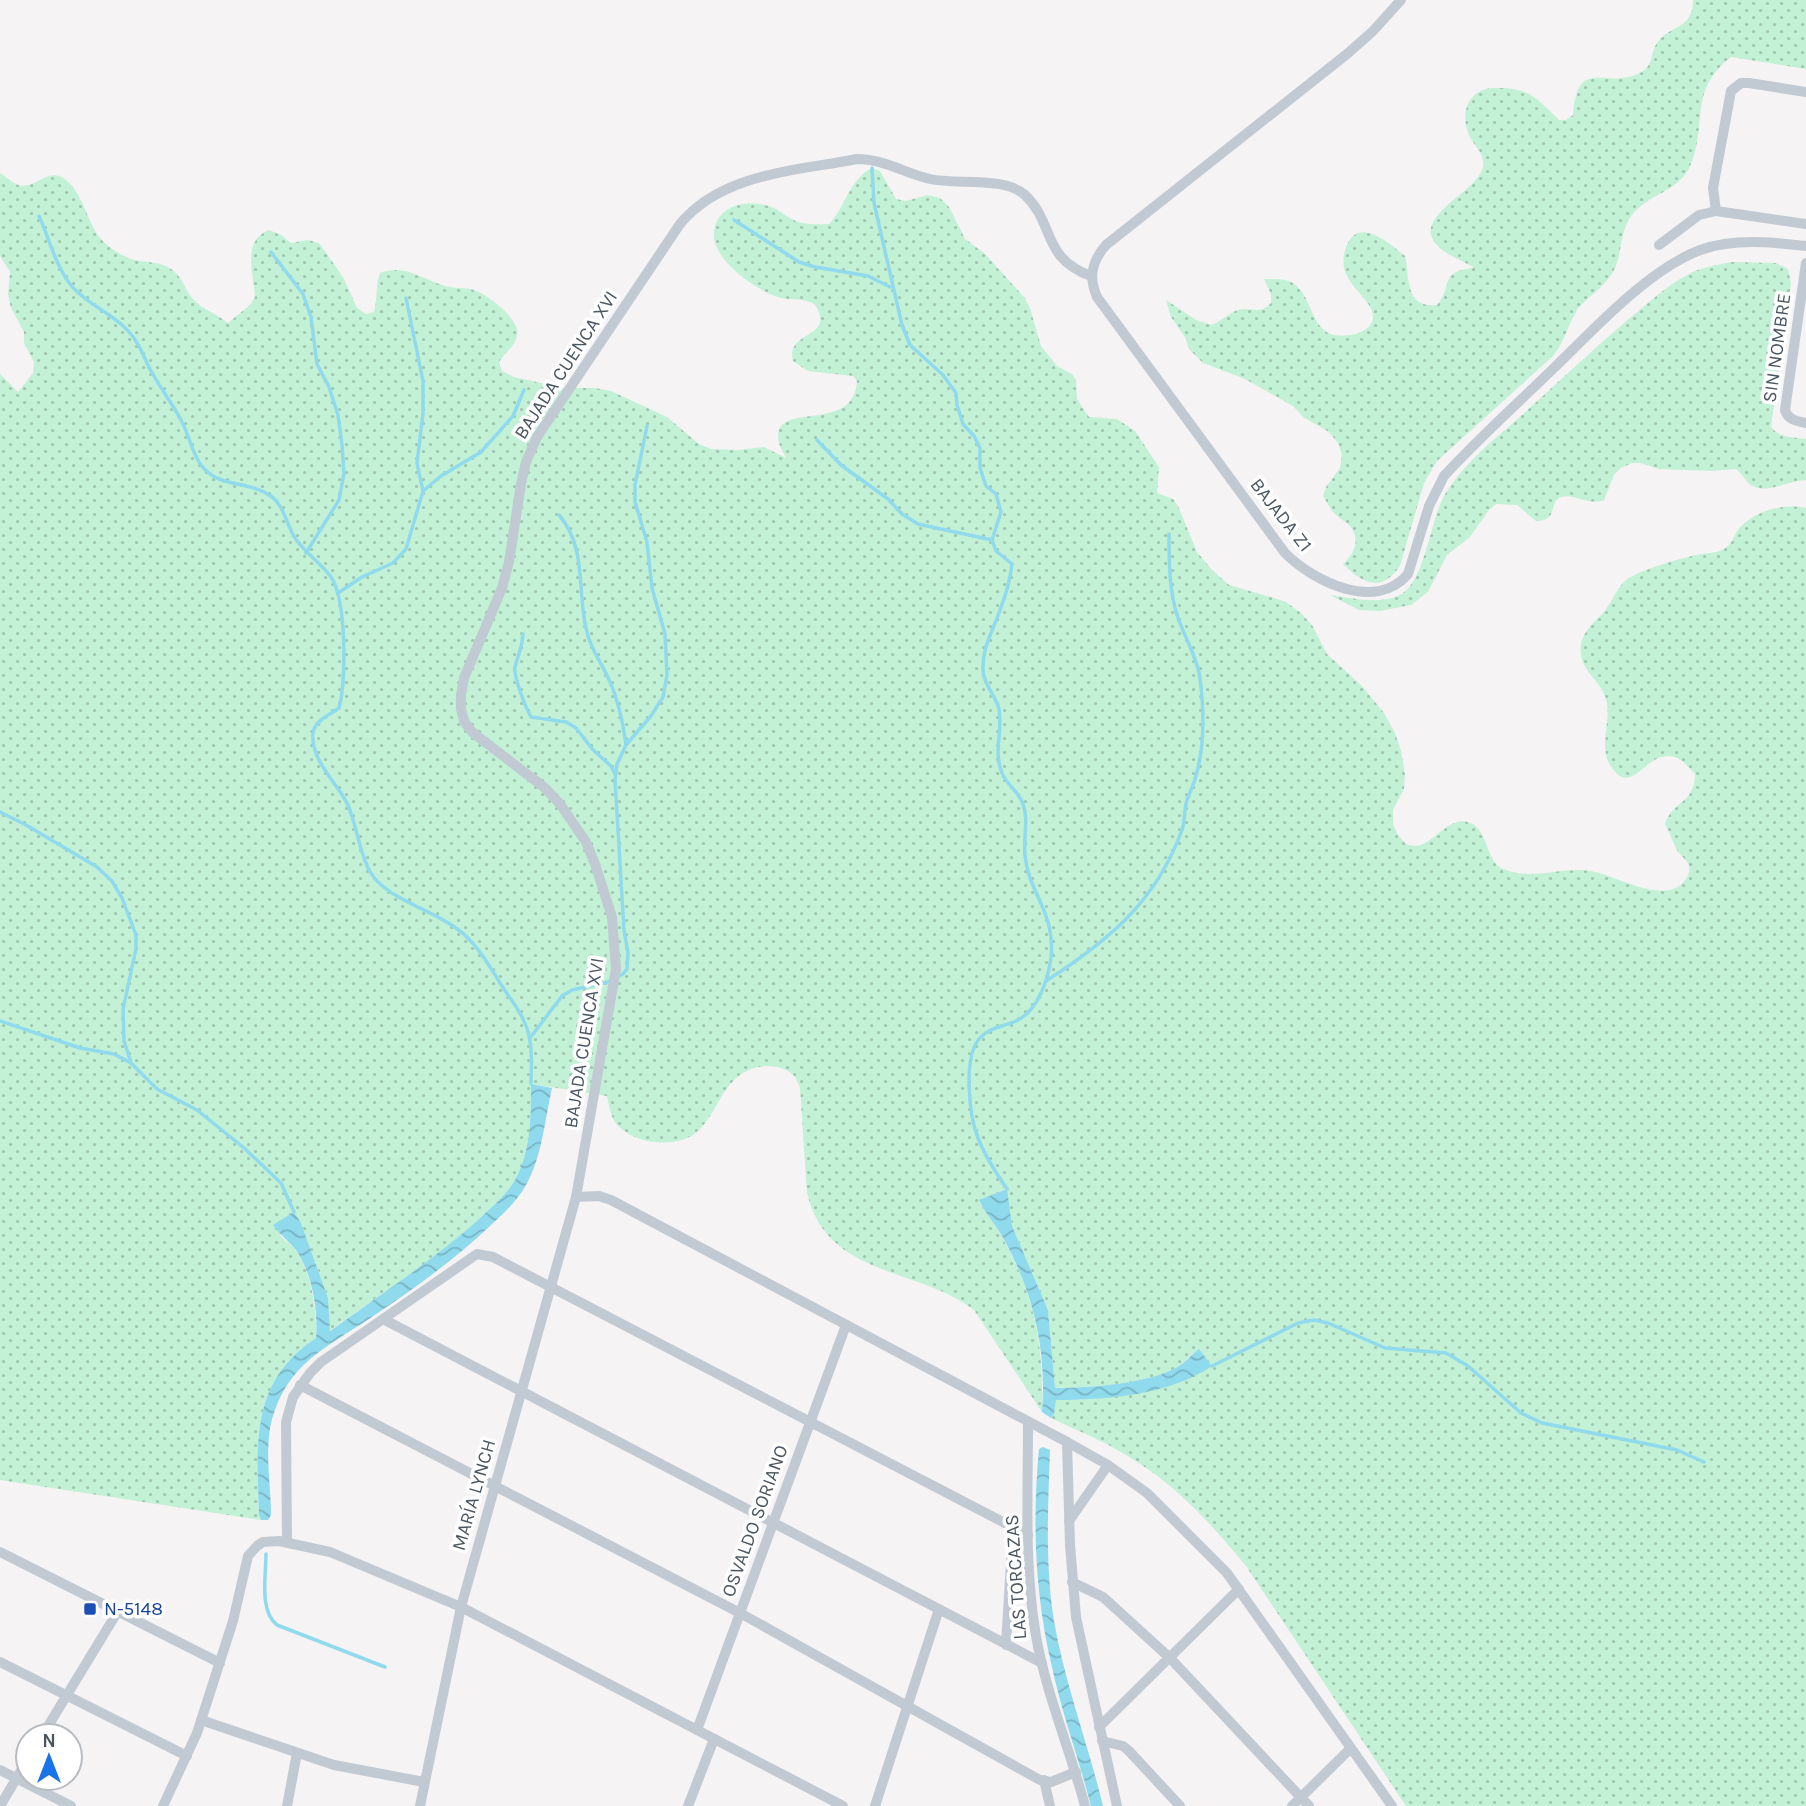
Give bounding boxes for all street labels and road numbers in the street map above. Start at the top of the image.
street label: BAJADA CUENCA XVI [510,287,622,443]
street label: SIN NOMBRE [1758,292,1796,404]
street label: BAJADA Z1 [1246,474,1316,556]
street label: BAJADA CUENCA XVI [560,956,608,1130]
street label: MARÍA LYNCH [447,1437,500,1553]
street label: OSVALDO SORIANO [717,1442,793,1600]
street label: LAS TORCAZAS [1001,1514,1031,1640]

